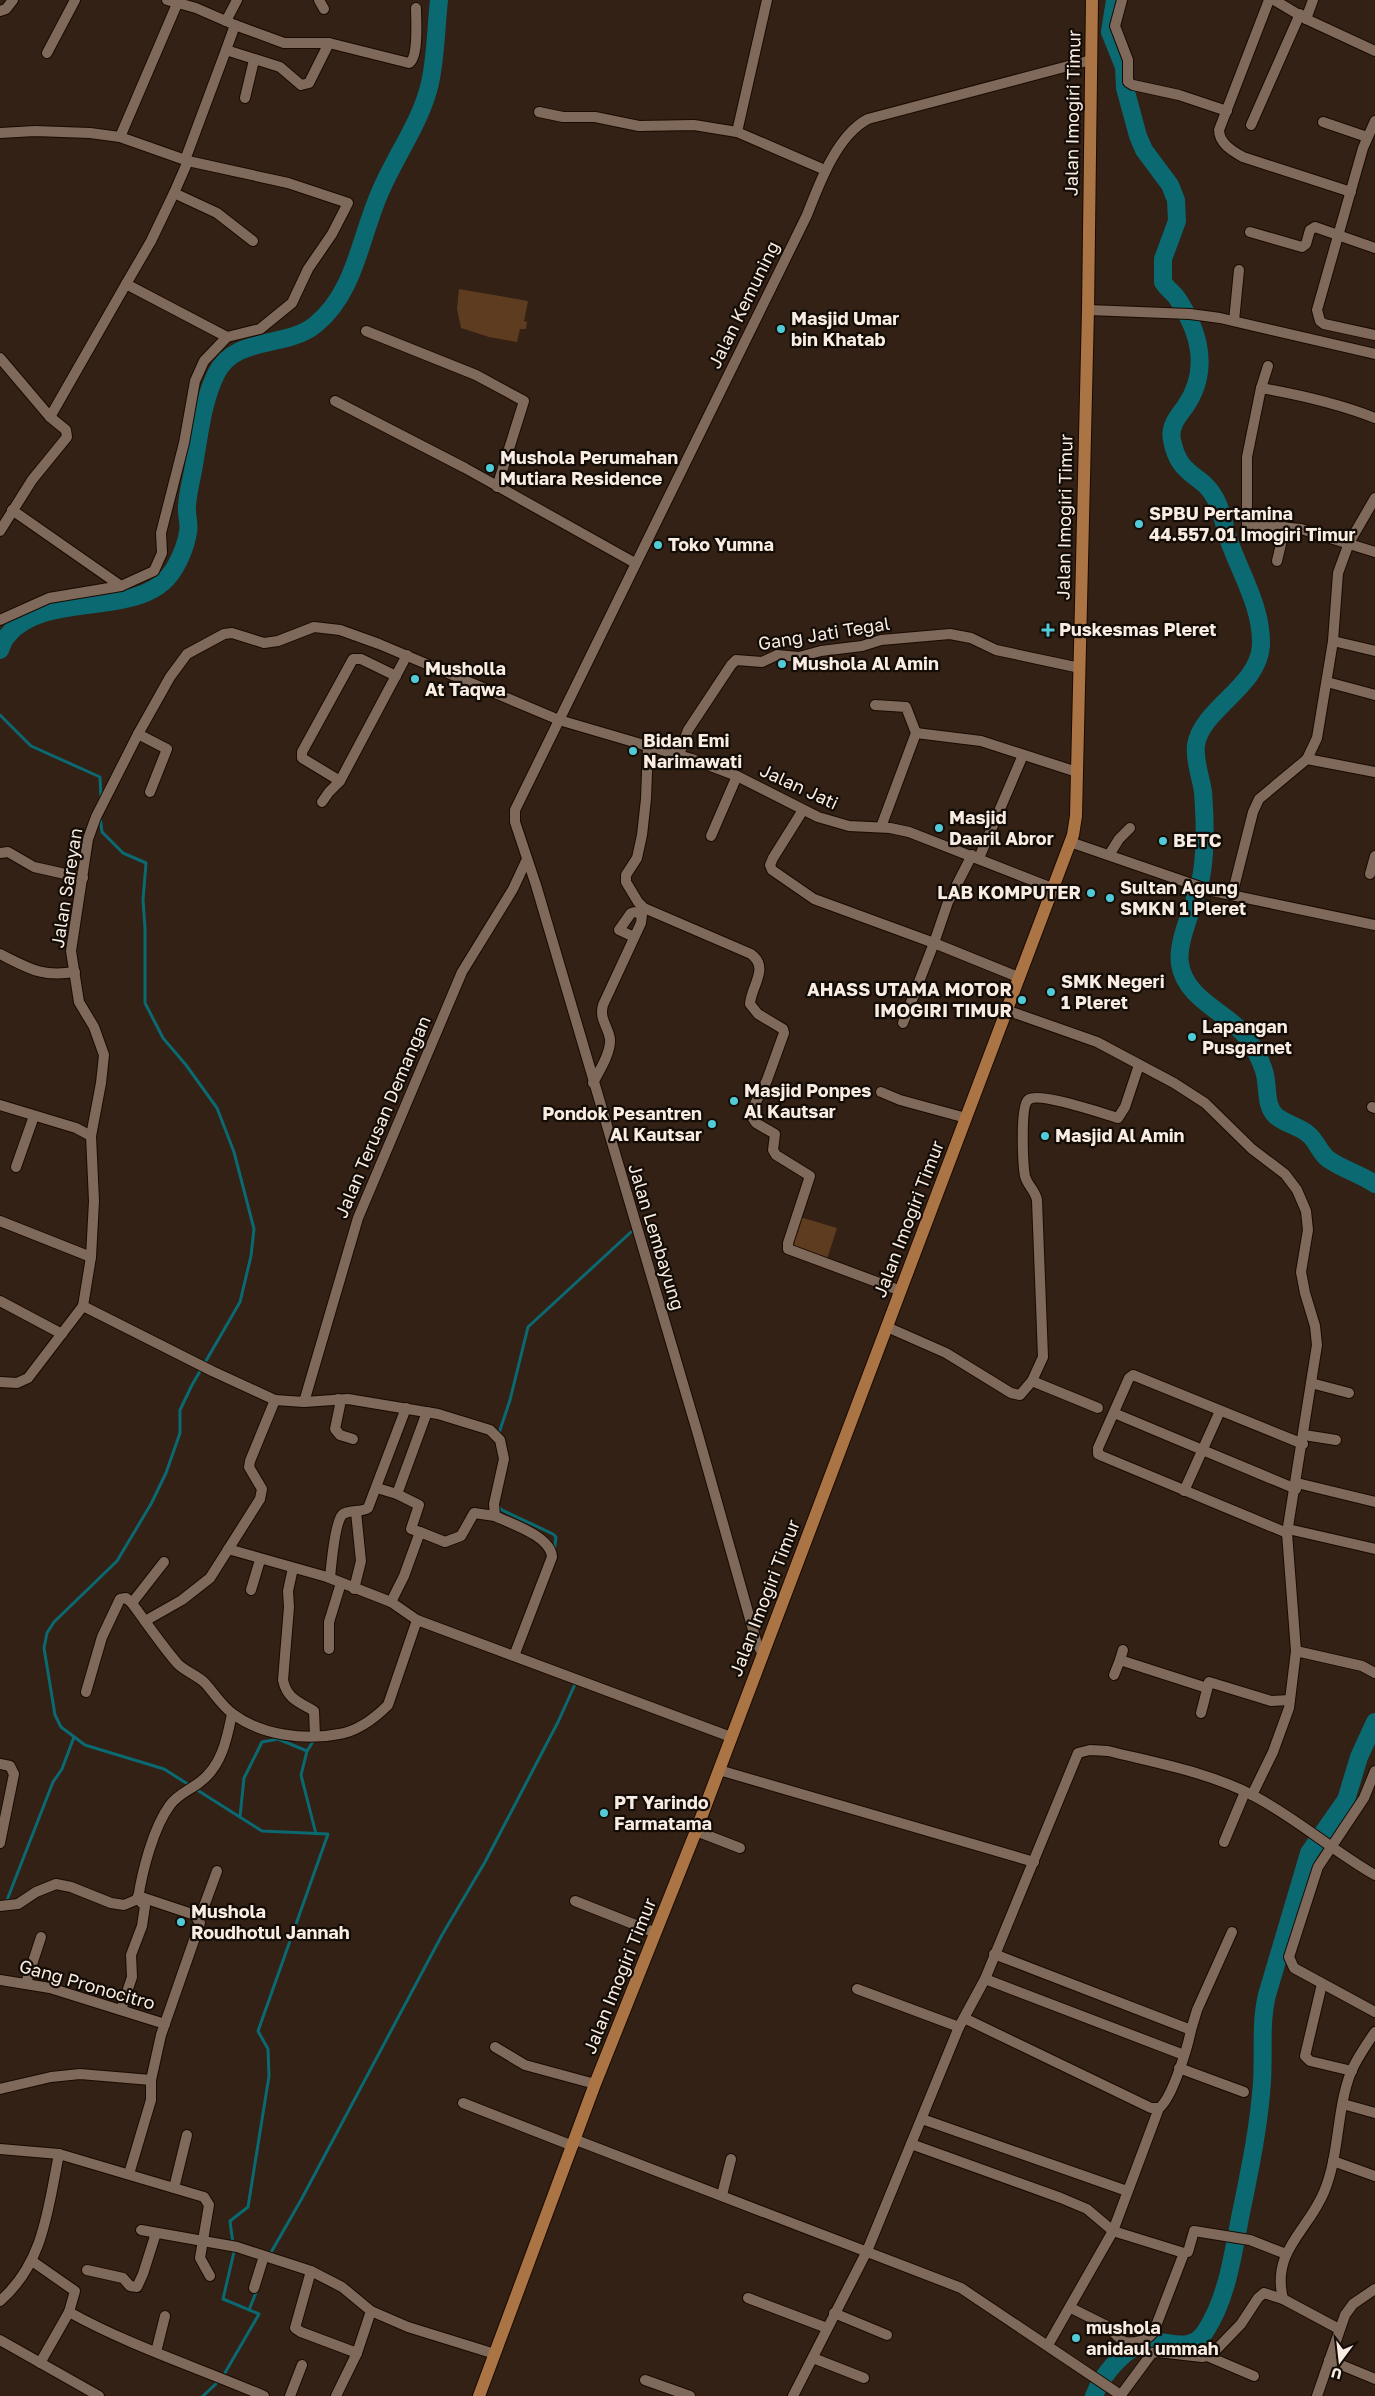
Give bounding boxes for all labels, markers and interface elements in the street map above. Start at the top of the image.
street label: Jalan Imogiri Timur [1060,30,1084,196]
street label: Jalan Kemuning [703,237,783,372]
place label: Masjid Umar bin Khatab [791,307,899,350]
marker: Masjid Umar bin Khatab [775,323,787,335]
street label: Jalan Imogiri Timur [1052,434,1076,600]
place label: Mushola Perumahan Mutiara Residence [500,446,678,489]
marker: Mushola Perumahan Mutiara Residence [484,462,496,474]
place label: SPBU Pertamina 44.557.01 Imogiri Timur [1149,502,1356,545]
marker: SPBU Pertamina 44.557.01 Imogiri Timur [1133,518,1145,530]
place label: Toko Yumna [668,533,774,555]
marker: Toko Yumna [652,539,664,551]
street label: Gang Jati Tegal [756,612,891,654]
place label: Puskesmas Pleret [1059,618,1217,640]
marker: Puskesmas Pleret [1041,623,1055,637]
place label: Mushola Al Amin [792,652,939,674]
place label: Musholla At Taqwa [425,657,506,700]
marker: Mushola Al Amin [776,658,788,670]
marker: Musholla At Taqwa [409,673,421,685]
place label: Bidan Emi Narimawati [643,729,742,772]
marker: Bidan Emi Narimawati [627,745,639,757]
street label: Jalan Jati [757,758,842,814]
place label: Masjid Daaril Abror [949,806,1054,849]
marker: Masjid Daaril Abror [933,822,945,834]
street label: Jalan Sareyan [46,826,86,949]
place label: BETC [1173,829,1222,851]
marker: BETC [1157,835,1169,847]
place label: Sultan Agung SMKN 1 Pleret [1120,876,1246,919]
place label: LAB KOMPUTER [937,881,1081,903]
marker: LAB KOMPUTER [1085,887,1097,899]
marker: Sultan Agung SMKN 1 Pleret [1104,892,1116,904]
place label: SMK Negeri 1 Pleret [1061,970,1165,1013]
place label: AHASS UTAMA MOTOR IMOGIRI TIMUR [807,978,1012,1021]
marker: SMK Negeri 1 Pleret [1045,986,1057,998]
marker: AHASS UTAMA MOTOR IMOGIRI TIMUR [1016,994,1028,1006]
street label: Jalan Terusan Demangan [329,1012,435,1221]
place label: Lapangan Pusgarnet [1202,1015,1292,1058]
marker: Lapangan Pusgarnet [1186,1031,1198,1043]
place label: Masjid Ponpes Al Kautsar [744,1079,871,1122]
marker: Masjid Ponpes Al Kautsar [728,1095,740,1107]
place label: Pondok Pesantren Al Kautsar [542,1102,702,1145]
marker: Pondok Pesantren Al Kautsar [706,1118,718,1130]
place label: Masjid Al Amin [1055,1124,1185,1146]
marker: Masjid Al Amin [1039,1130,1051,1142]
street label: Jalan Imogiri Timur [868,1137,948,1300]
street label: Jalan Lembayung [624,1161,690,1313]
street label: Jalan Imogiri Timur [724,1516,804,1679]
place label: PT Yarindo Farmatama [614,1791,712,1834]
marker: PT Yarindo Farmatama [598,1807,610,1819]
street label: Jalan Imogiri Timur [578,1894,660,2057]
place label: Mushola Roudhotul Jannah [191,1900,350,1943]
marker: Mushola Roudhotul Jannah [175,1916,187,1928]
street label: Gang Pronocitro [17,1954,158,2014]
place label: mushola anidaul ummah [1086,2316,1219,2359]
marker: mushola anidaul ummah [1070,2332,1082,2344]
north arrow [1315,2336,1365,2386]
text: U [1329,2365,1344,2384]

